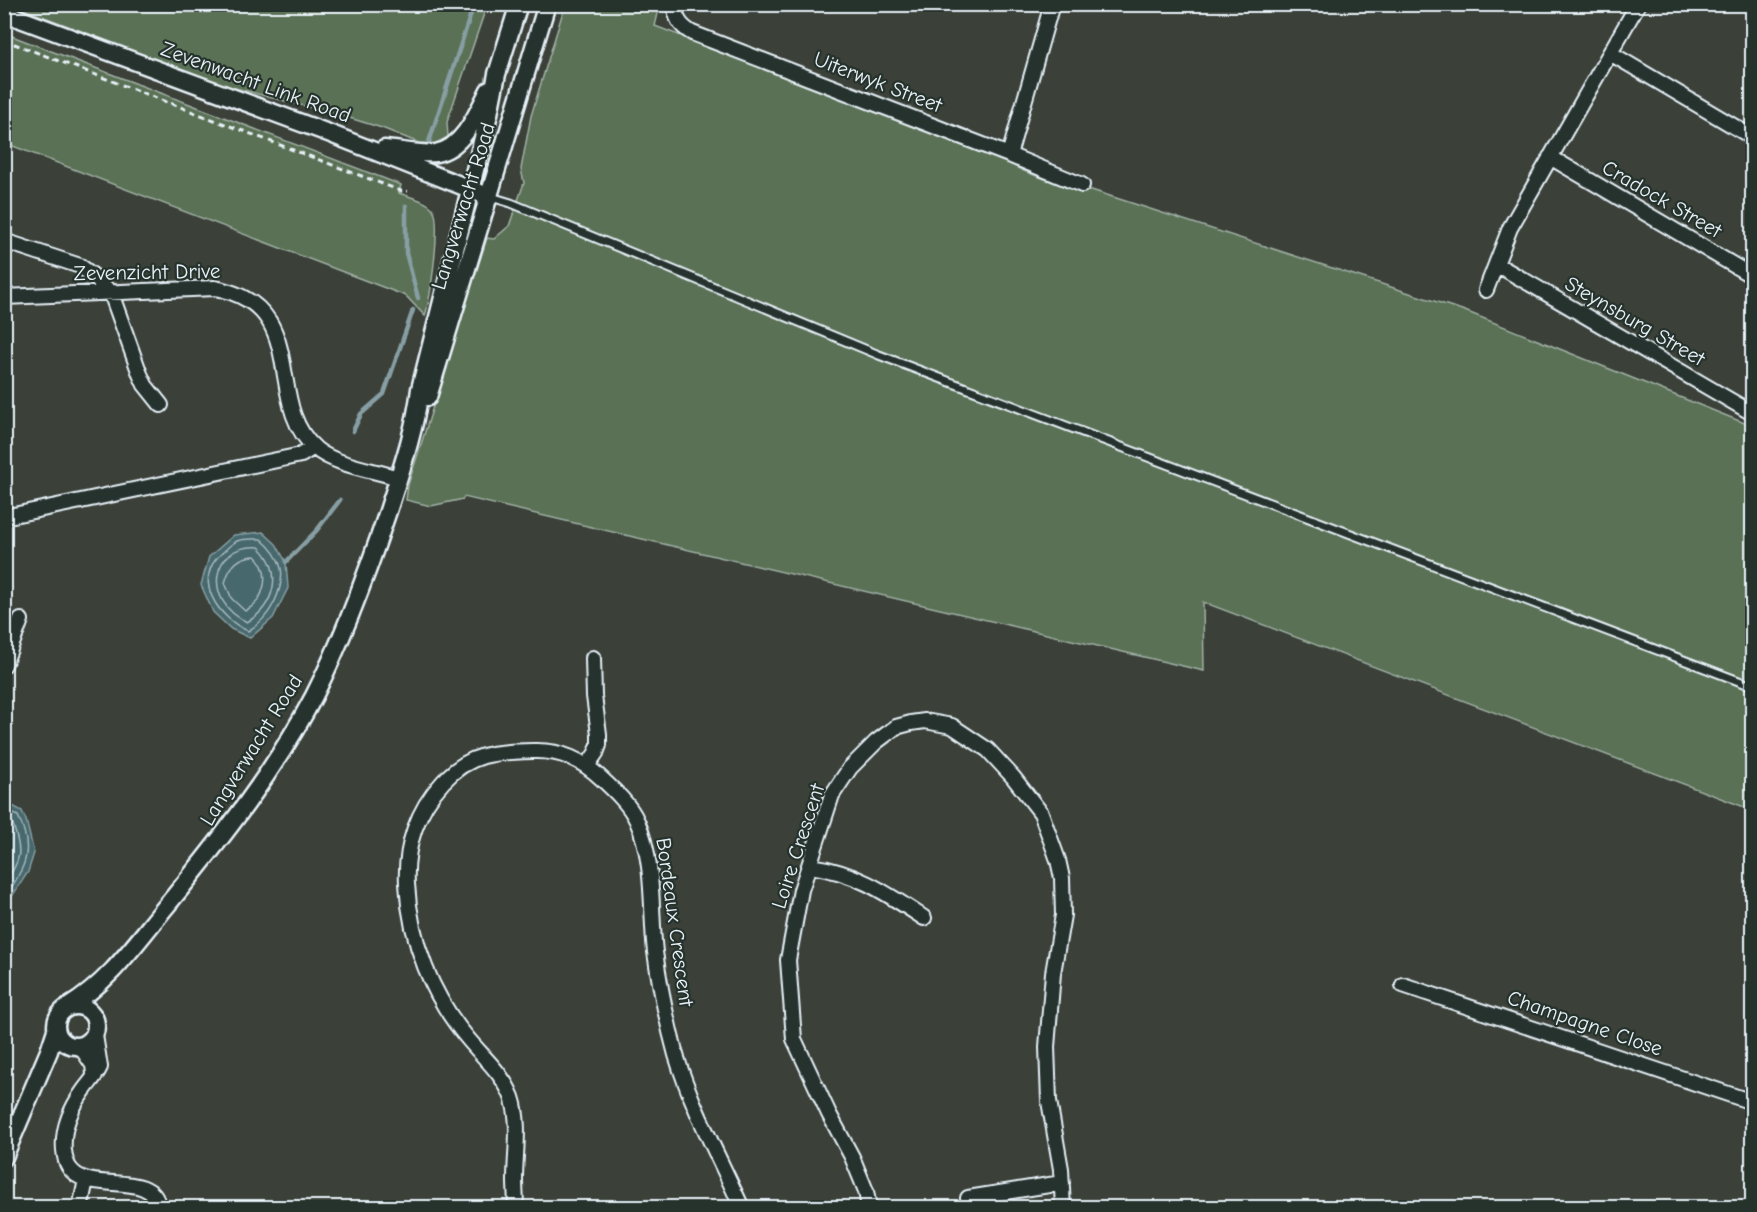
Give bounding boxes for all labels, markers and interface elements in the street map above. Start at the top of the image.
street label: Zevenwacht Link Road [158,37,354,127]
street label: Uiterwyk Street [811,47,946,118]
street label: Langverwacht Road [426,119,500,293]
street label: Cradock Street [1598,155,1727,243]
street label: Zevenzicht Drive [73,259,221,285]
street label: Steynsburg Street [1561,271,1710,371]
street label: Langverwacht Road [195,670,307,830]
street label: Loire Crescent [767,780,830,911]
street label: Bordeaux Crescent [651,836,699,1009]
street label: Champagne Close [1504,985,1666,1061]

